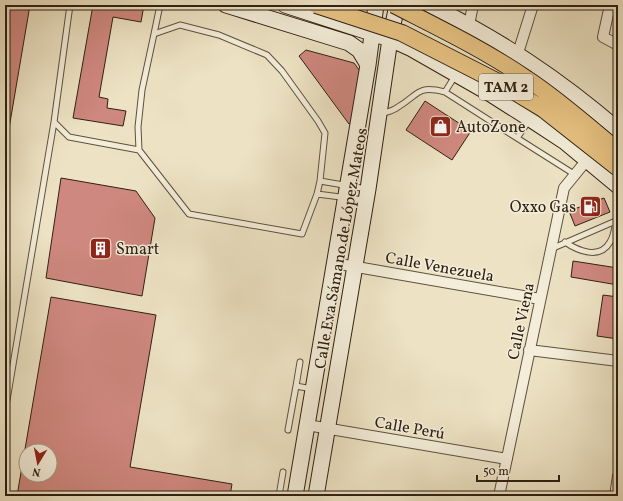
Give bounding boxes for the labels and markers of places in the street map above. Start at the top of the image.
shop icon: AutoZone [428,113,454,139]
place label: AutoZone [456,117,526,139]
fuel station icon: Oxxo Gas [578,193,604,219]
place label: Oxxo Gas [510,197,576,219]
building icon: Smart [87,235,113,261]
place label: Smart [116,239,160,261]

